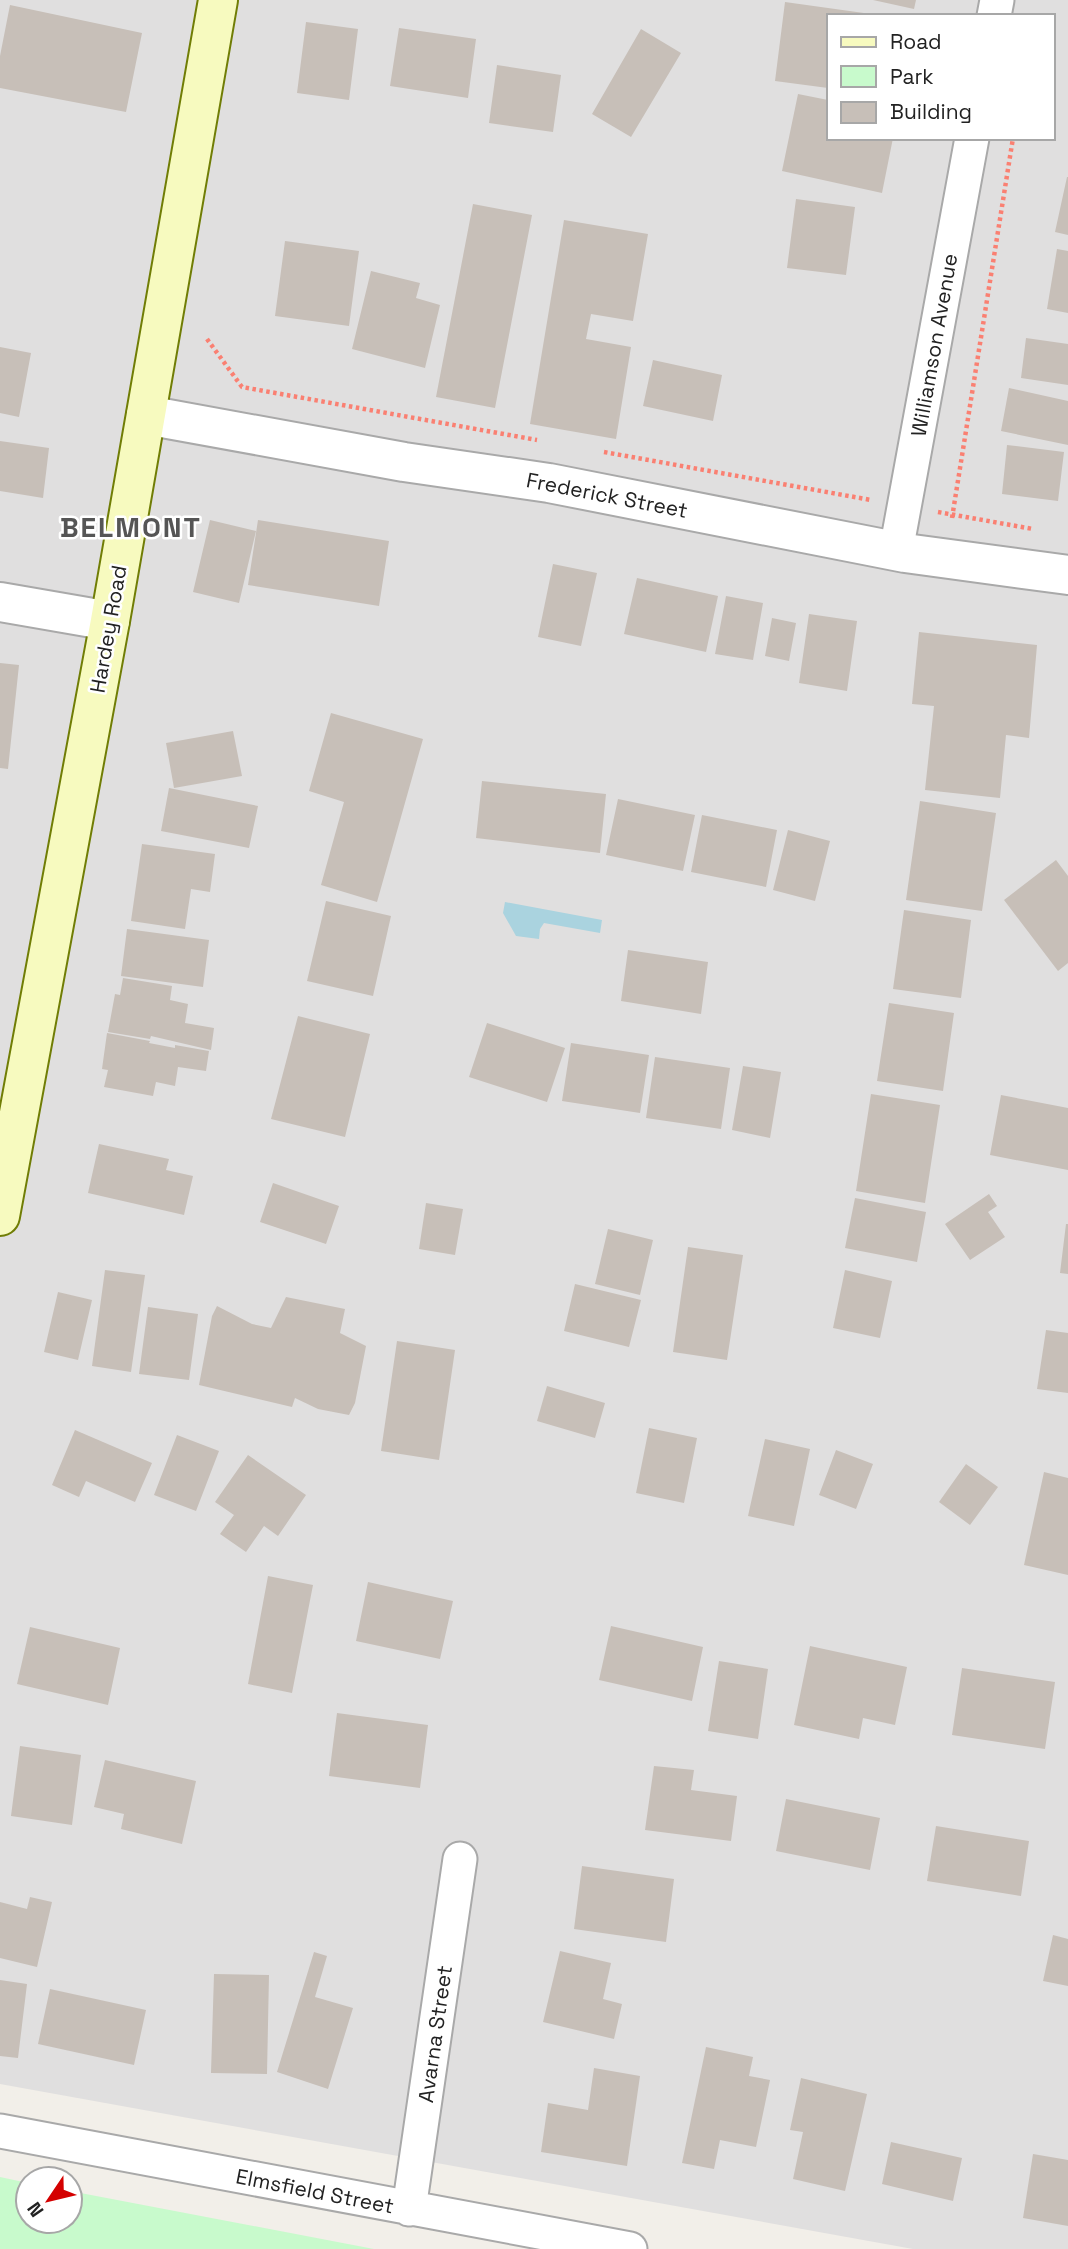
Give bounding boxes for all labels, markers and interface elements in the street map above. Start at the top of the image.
legend [827,14,1054,140]
text: Road [890,28,942,55]
text: Park [890,63,934,90]
text: Building [890,98,972,125]
street label: Williamson Avenue [905,251,963,439]
street label: Frederick Street [524,466,690,524]
district label: BELMONT [60,509,202,545]
street label: Hardey Road [83,563,133,695]
street label: Avarna Street [412,1964,458,2104]
street label: Elmsfield Street [234,2162,396,2220]
north arrow [14,2165,84,2235]
text: N [22,2197,49,2222]

